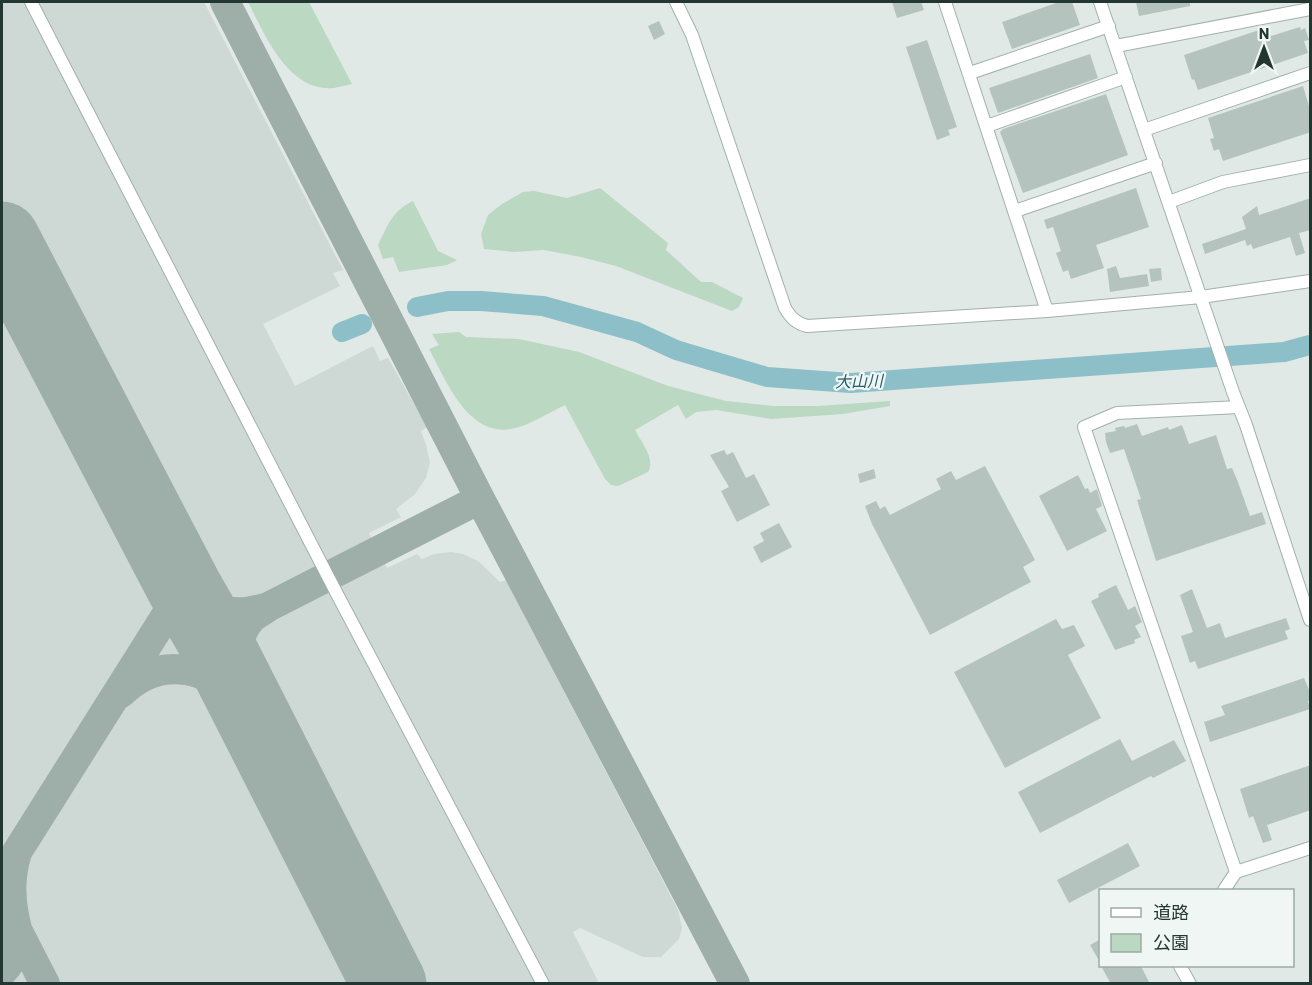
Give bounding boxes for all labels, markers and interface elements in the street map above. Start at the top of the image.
north arrow [1234,18,1294,78]
text: N [1259,23,1269,42]
water label: 大山川 [835,371,885,390]
legend [1099,889,1294,967]
text: 道路 [1153,901,1189,923]
text: 公園 [1153,931,1189,953]

